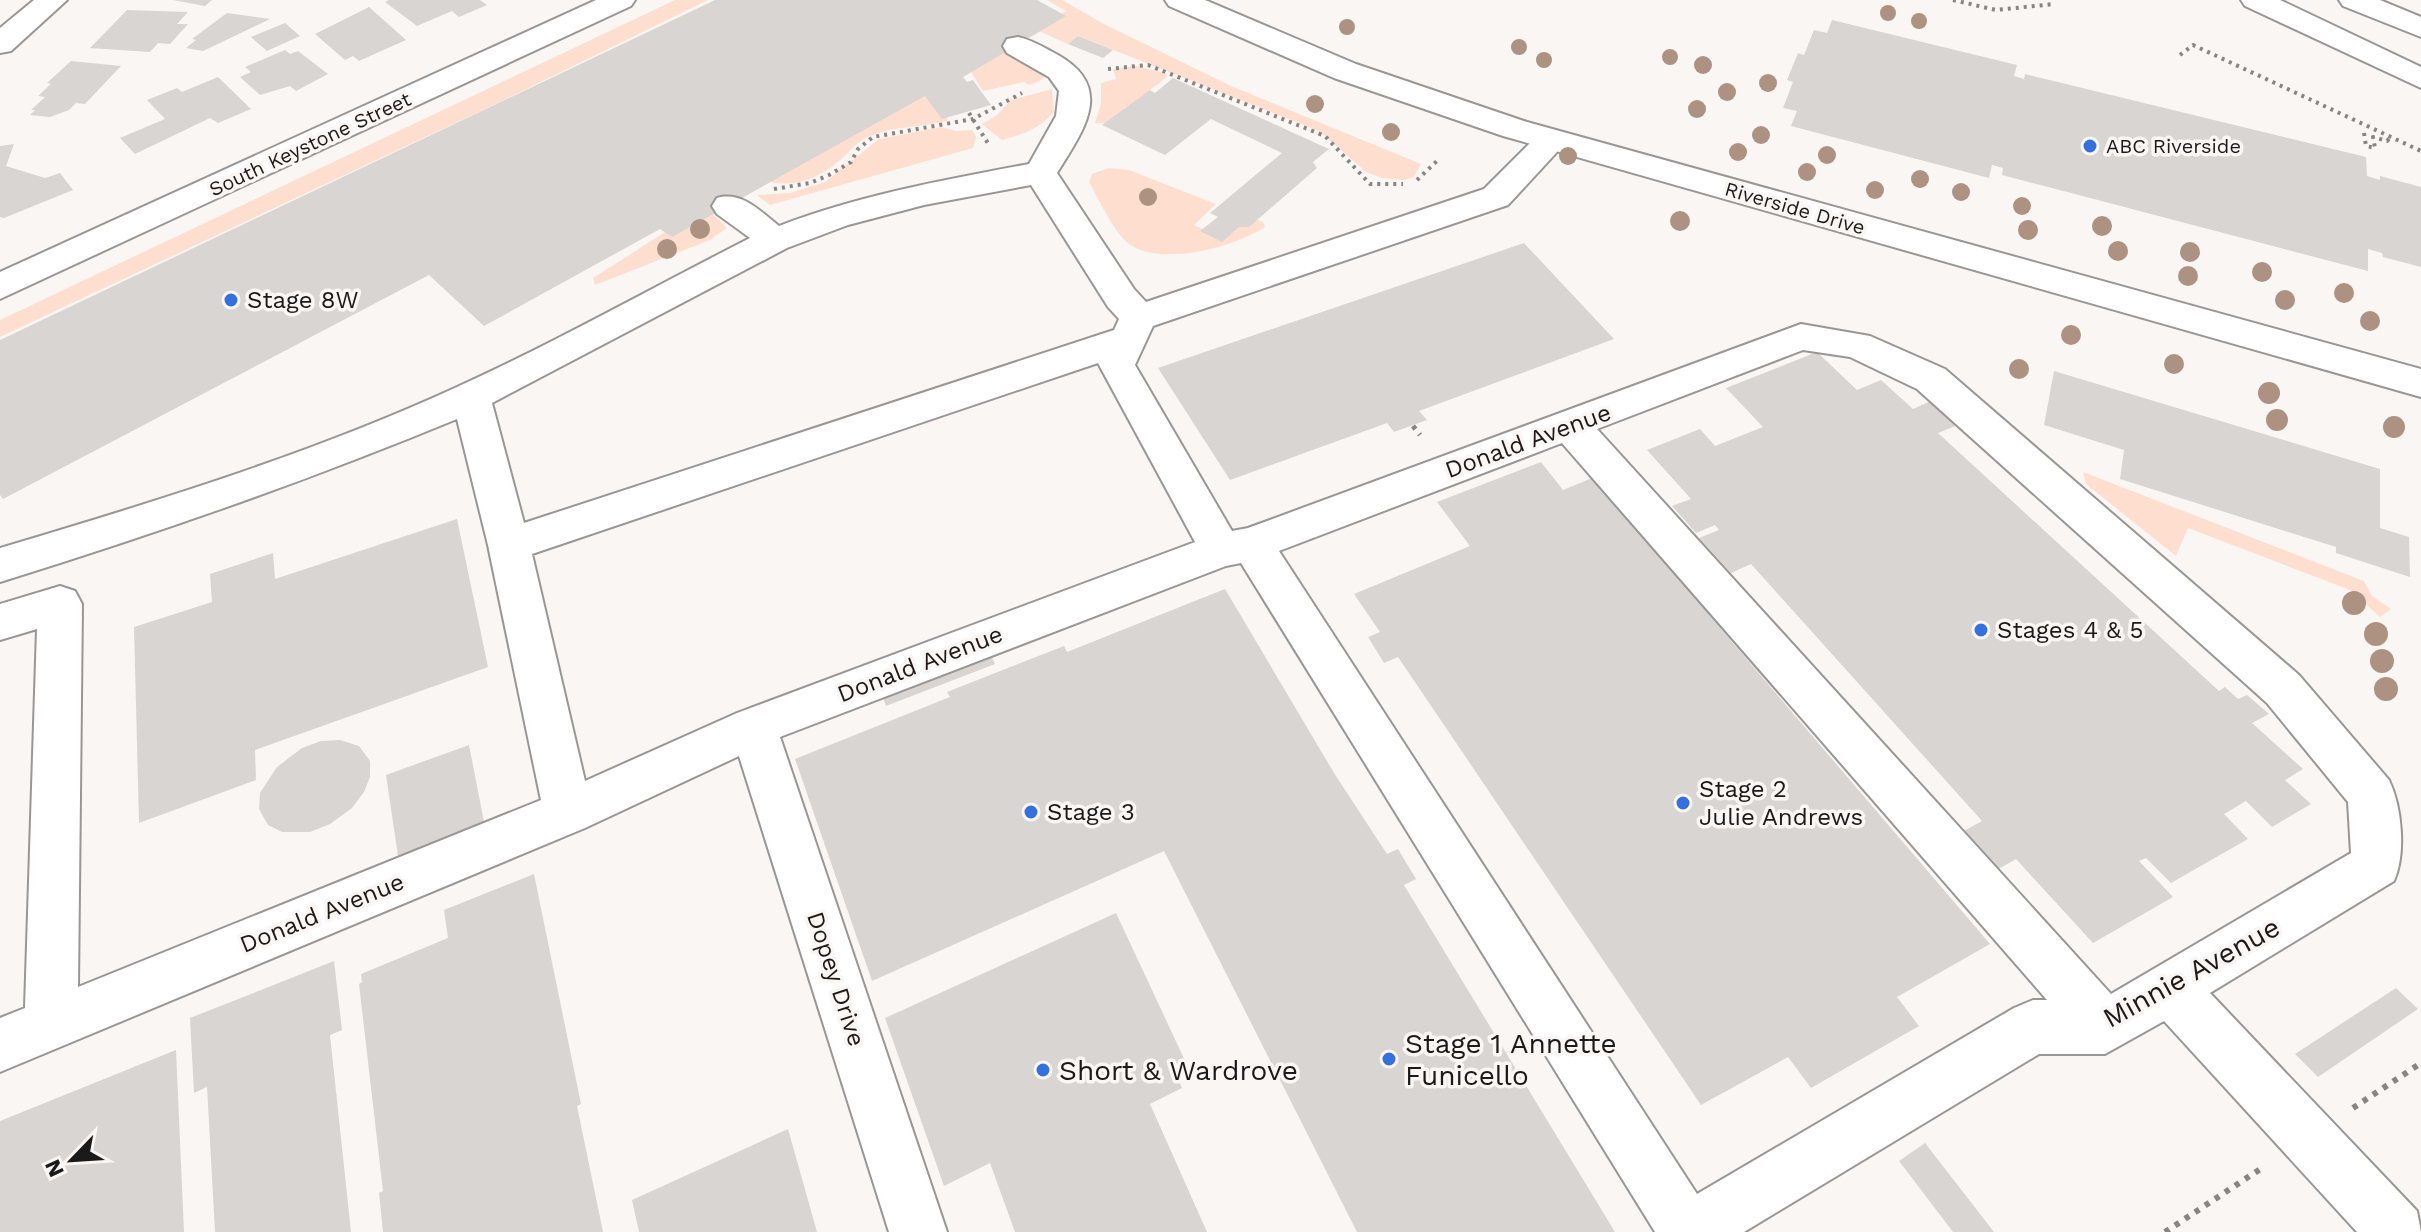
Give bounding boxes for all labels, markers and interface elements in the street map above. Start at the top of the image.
street label: South Keystone Street [205,86,415,201]
place label: ABC Riverside [2106,134,2241,158]
marker: ABC Riverside [2081,137,2099,155]
street label: Riverside Drive [1722,177,1868,239]
place label: Stage 8W [247,286,359,314]
marker: Stage 8W [222,291,240,309]
street label: Donald Avenue [1441,398,1615,484]
place label: Stages 4 & 5 [1997,616,2143,644]
street label: Donald Avenue [833,620,1007,708]
marker: Stages 4 & 5 [1972,621,1990,639]
place label: Stage 2 Julie Andrews [1699,775,1863,831]
marker: Stage 2 Julie Andrews [1674,794,1692,812]
place label: Stage 3 [1047,798,1135,826]
marker: Stage 3 [1022,803,1040,821]
street label: Donald Avenue [236,867,408,959]
street label: Dopey Drive [801,908,871,1050]
street label: Minnie Avenue [2097,910,2285,1035]
place label: Stage 1 Annette Funicello [1405,1027,1617,1092]
marker: Stage 1 Annette Funicello [1380,1050,1398,1068]
place label: Short & Wardrove [1059,1054,1298,1087]
marker: Short & Wardrove [1034,1061,1052,1079]
north arrow [32,1120,112,1200]
text: N [40,1156,69,1181]

